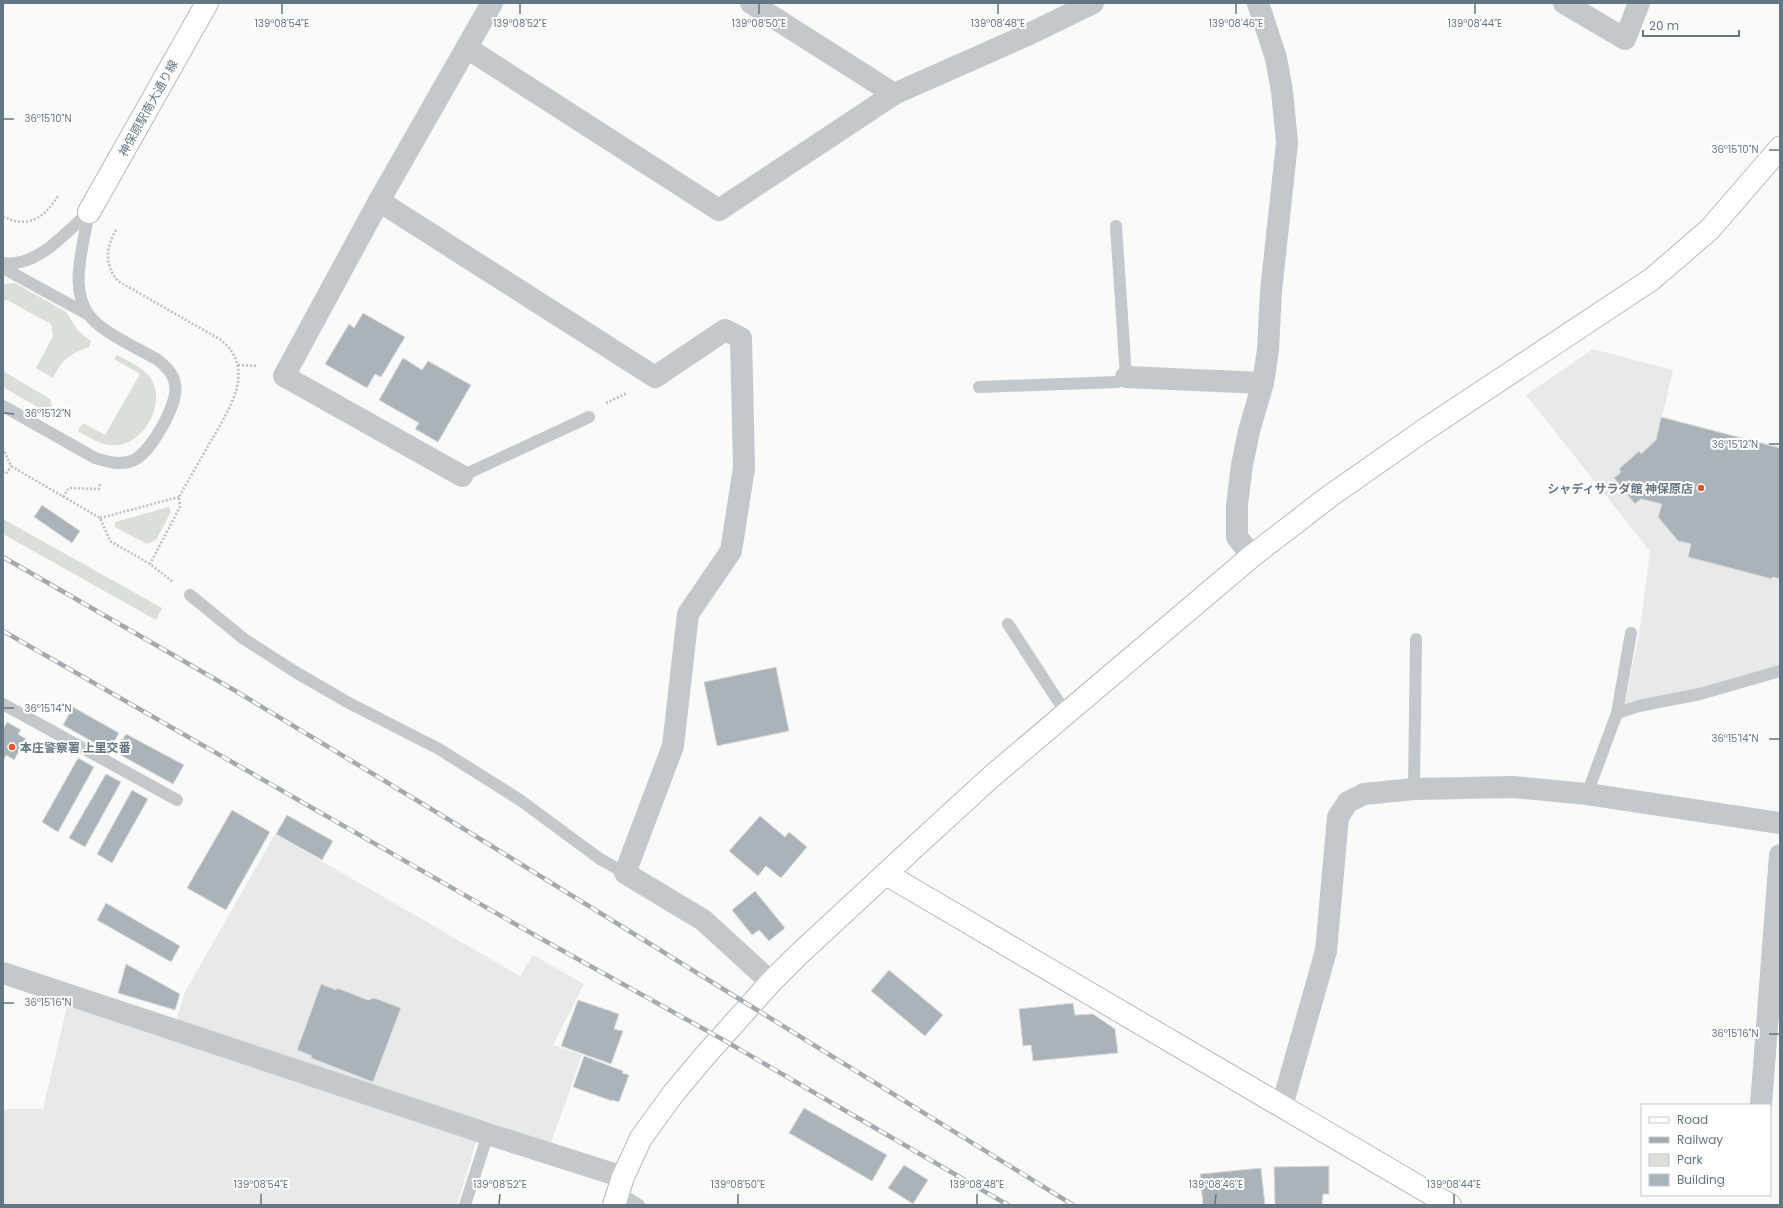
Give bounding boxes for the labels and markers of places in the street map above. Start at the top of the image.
place label: シャディサラダ館 神保原店 [1547,480,1693,497]
marker: シャディサラダ館 神保原店 [1696,483,1706,493]
place label: 本庄警察署 上里交番 [20,739,132,756]
marker: 本庄警察署 上里交番 [7,742,17,752]

